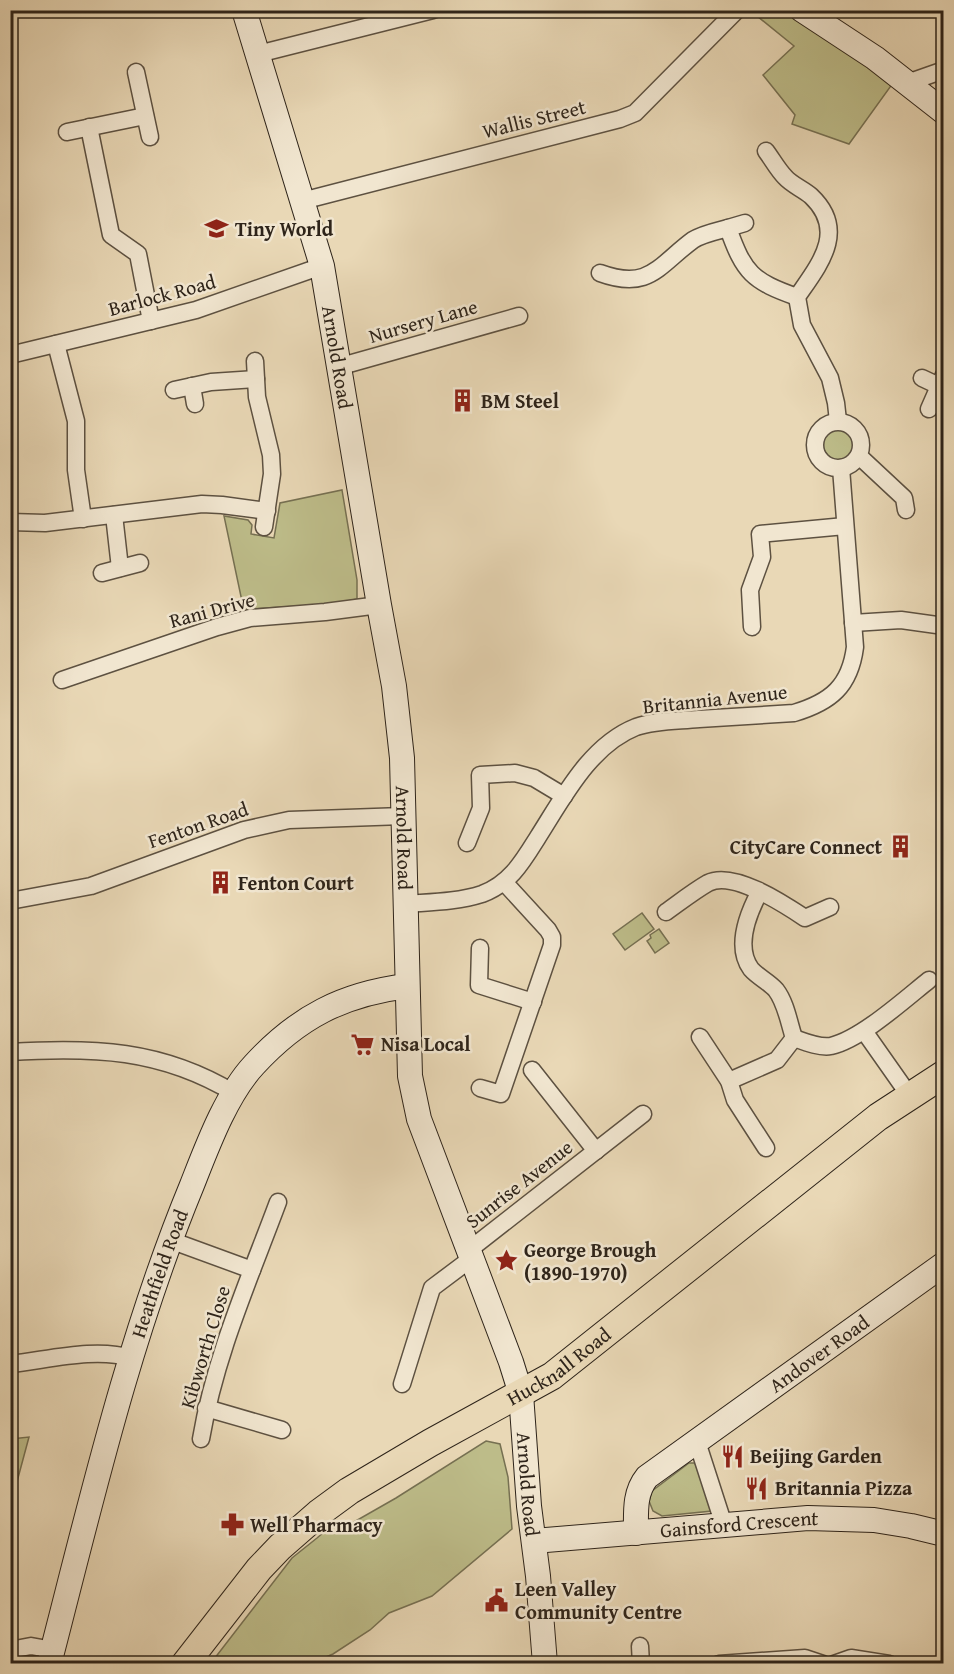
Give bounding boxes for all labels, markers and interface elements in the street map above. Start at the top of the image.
street label: Wallis Street [479,92,589,145]
place label: Tiny World [235,214,334,243]
school or university icon: Tiny World [204,216,230,242]
street label: Barlock Road [105,266,219,323]
street label: Nursery Lane [365,291,481,350]
street label: Arnold Road [315,303,361,411]
place label: BM Steel [481,386,559,415]
building icon: BM Steel [450,388,476,414]
street label: Rani Drive [166,584,258,635]
street label: Britannia Avenue [641,676,789,721]
street label: Arnold Road [389,785,420,891]
street label: Fenton Road [144,794,252,855]
place label: CityCare Connect [730,832,882,861]
building icon: CityCare Connect [887,834,913,860]
place label: Fenton Court [238,868,354,897]
building icon: Fenton Court [207,870,233,896]
place label: Nisa Local [381,1029,471,1058]
supermarket icon: Nisa Local [350,1031,376,1057]
street label: Sunrise Avenue [459,1133,578,1235]
street label: Heathfield Road [123,1204,195,1341]
place label: George Brough (1890-1970) [524,1235,656,1287]
place icon: George Brough (1890-1970) [493,1248,519,1274]
street label: Kibworth Close [172,1282,237,1412]
street label: Andover Road [763,1307,875,1399]
street label: Hucknall Road [501,1320,617,1412]
street label: Arnold Road [510,1431,548,1538]
place label: Beijing Garden [750,1441,882,1470]
restaurant icon: Beijing Garden [719,1443,745,1469]
place label: Britannia Pizza [775,1473,913,1502]
restaurant icon: Britannia Pizza [744,1475,770,1501]
street label: Gainsford Crescent [659,1503,819,1544]
place label: Well Pharmacy [250,1510,383,1539]
pharmacy icon: Well Pharmacy [219,1512,245,1538]
place label: Leen Valley Community Centre [515,1574,682,1626]
public building icon: Leen Valley Community Centre [484,1588,510,1614]

